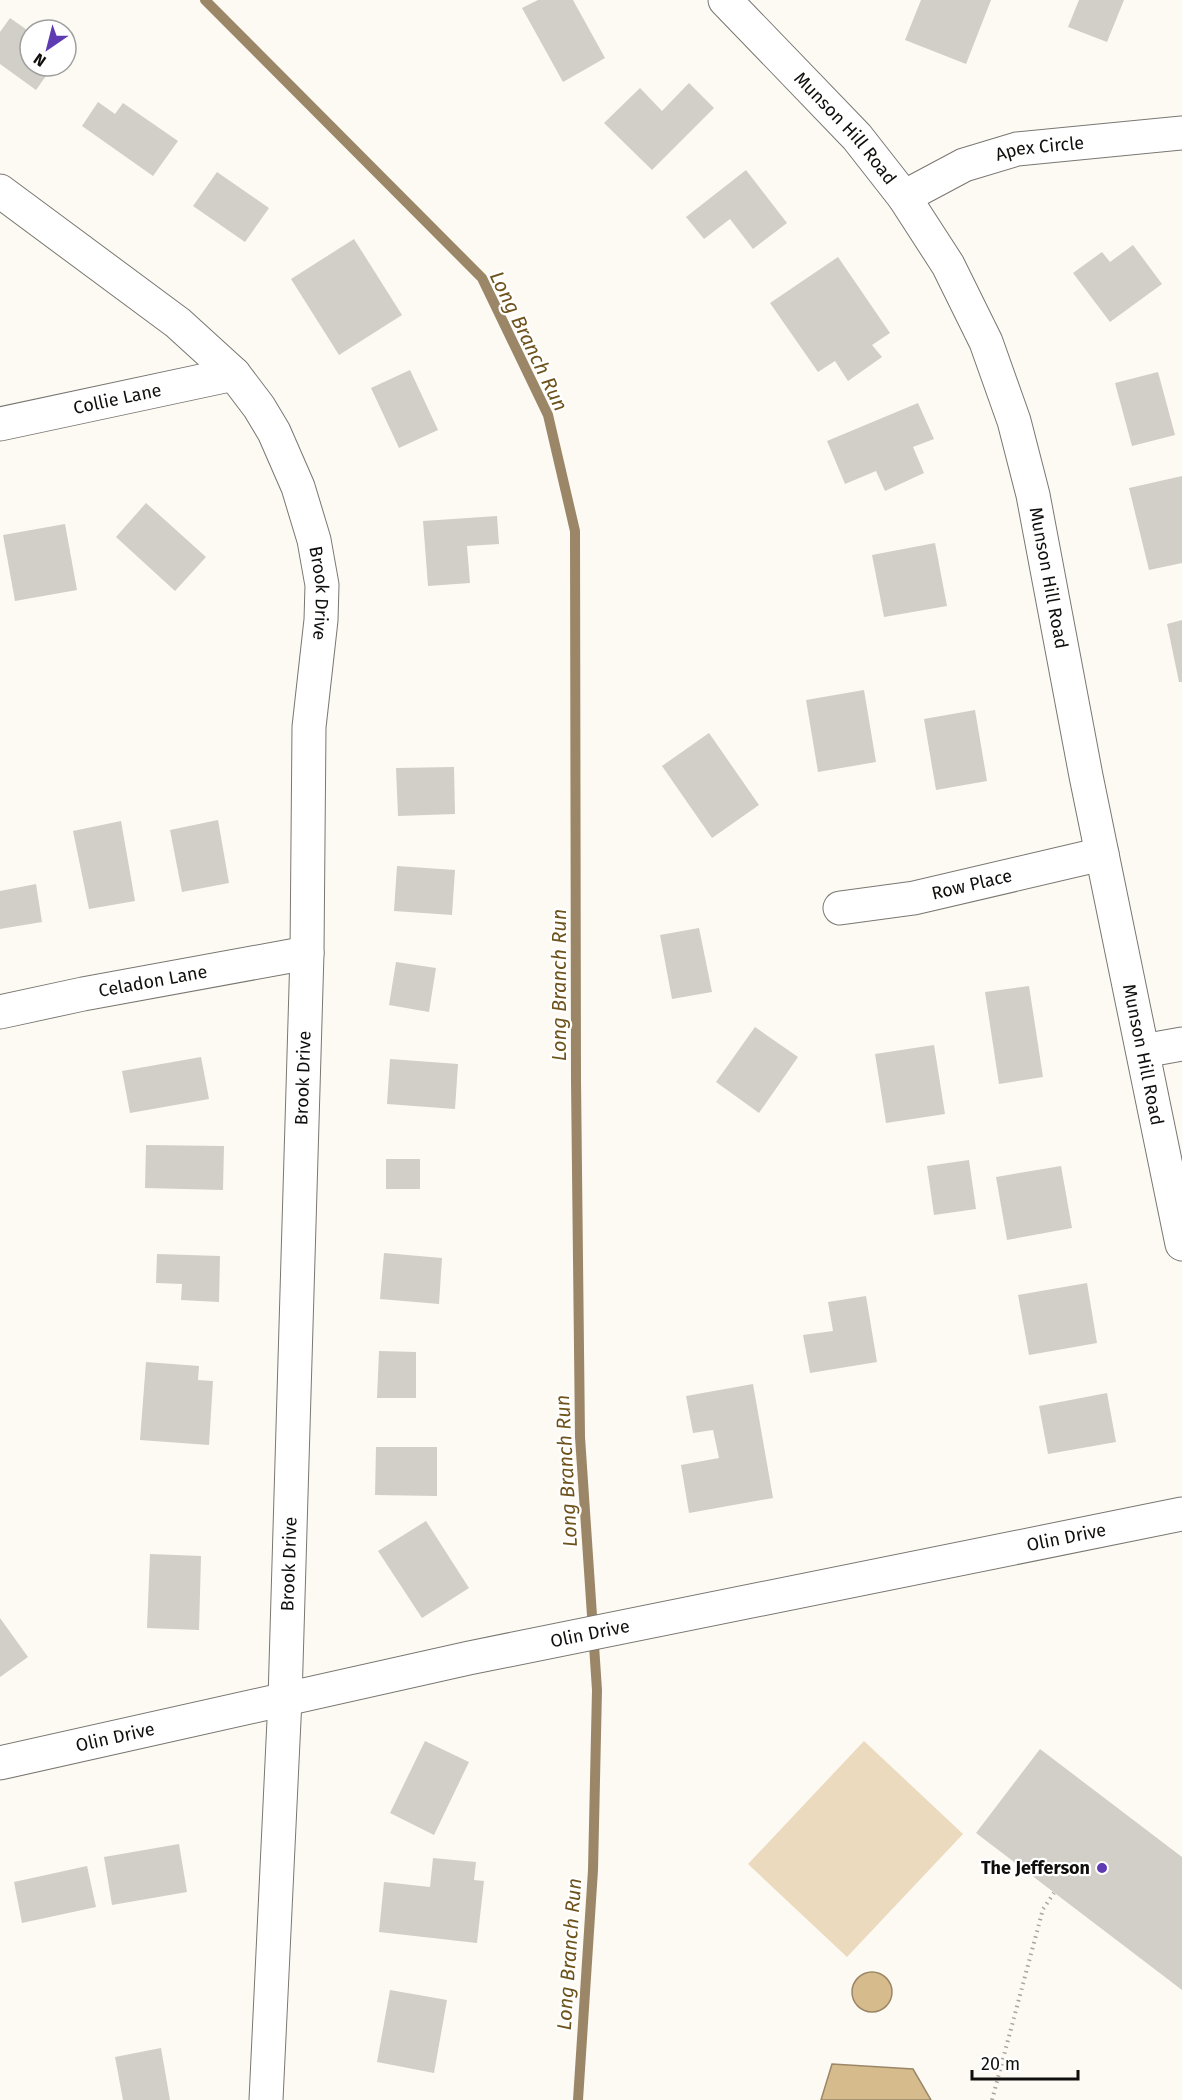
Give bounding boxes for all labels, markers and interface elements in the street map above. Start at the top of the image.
north arrow [18,18,78,78]
text: N [30,49,49,71]
street label: Munson Hill Road [789,67,901,189]
street label: Apex Circle [993,132,1085,166]
water label: Long Branch Run [485,267,573,415]
street label: Collie Lane [71,379,163,419]
street label: Munson Hill Road [1025,505,1073,651]
street label: Brook Drive [304,544,333,641]
street label: Row Place [929,864,1014,905]
water label: Long Branch Run [547,909,571,1061]
street label: Celadon Lane [97,960,209,1002]
street label: Munson Hill Road [1118,982,1168,1127]
street label: Brook Drive [290,1030,316,1126]
water label: Long Branch Run [550,1394,582,1548]
street label: Brook Drive [276,1516,302,1612]
street label: Olin Drive [1025,1519,1108,1556]
street label: Olin Drive [548,1615,632,1652]
street label: Olin Drive [74,1718,157,1757]
place label: The Jefferson [981,1857,1090,1879]
marker: The Jefferson [1095,1861,1109,1875]
water label: Long Branch Run [552,1877,586,2031]
scale bar [972,2043,1078,2081]
text: 20 m [981,2053,1020,2075]

